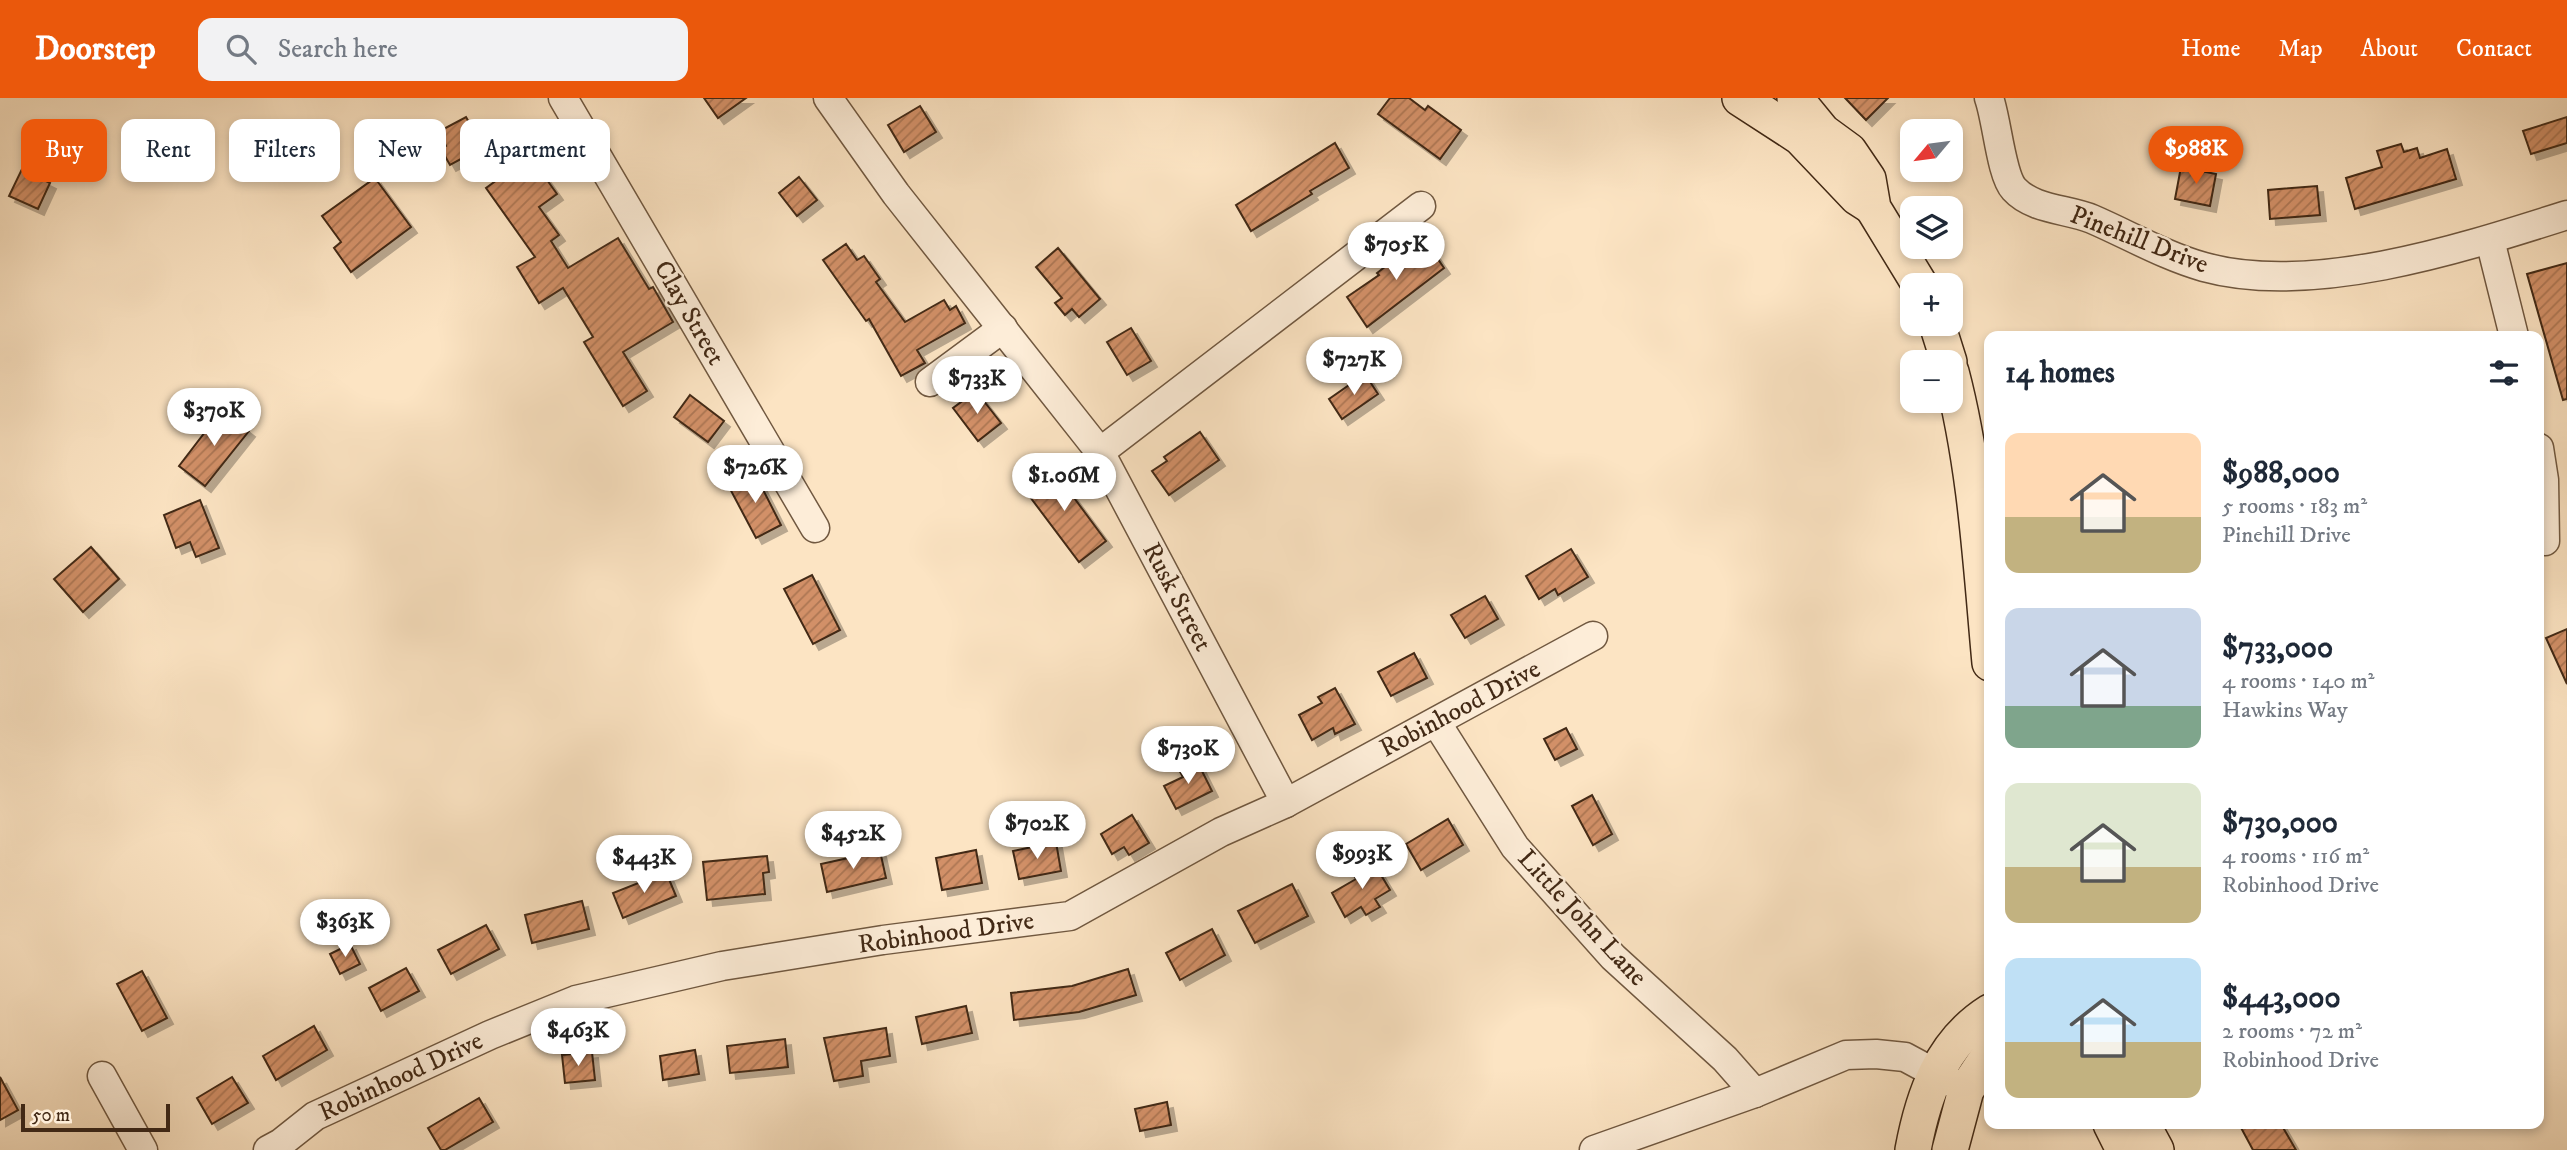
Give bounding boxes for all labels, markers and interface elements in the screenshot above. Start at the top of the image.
search box [198,18,688,81]
text: Doorstep [35,29,156,70]
icon: search [222,30,260,68]
text: Search here [278,33,398,66]
text: Home [2181,34,2240,64]
text: Map [2278,34,2323,64]
text: About [2361,34,2418,64]
text: Contact [2456,34,2532,64]
chip: Buy [21,119,107,182]
chip: Rent [121,119,215,182]
chip: Filters [229,119,340,182]
chip: New [354,119,446,182]
chip: Apartment [460,119,610,182]
north arrow [1900,119,1964,182]
map controls [1900,119,1963,413]
pin: $988K [2147,126,2245,186]
text: $988K [2164,134,2228,163]
button: layers [1900,196,1963,259]
street label: Pinehill Drive [2065,199,2213,281]
pin: $705K [1347,222,1445,282]
text: $705K [1364,230,1428,259]
street label: Clay Street [646,255,732,371]
button: + [1900,273,1963,336]
pin: $727K [1305,338,1403,397]
text: $727K [1322,345,1386,374]
button: − [1900,350,1963,413]
icon: filters [2485,354,2523,392]
text: 14 homes [2005,355,2115,392]
pin: $733K [928,356,1026,416]
text: $733K [948,364,1006,393]
pin: $370K [165,388,263,448]
text: $370K [183,396,245,425]
pin: $726K [706,446,804,505]
text: $726K [723,453,787,482]
pin: $1.06M [1007,454,1121,513]
text: $988,000 [2222,455,2340,492]
text: $1.06M [1028,461,1100,490]
icon: home [2061,461,2145,545]
text: 5 rooms · 183 m² [2222,492,2367,521]
text: Pinehill Drive [2222,521,2351,550]
street label: Rusk Street [1135,537,1219,657]
text: $733,000 [2222,630,2333,667]
icon: home [2061,636,2145,720]
street label: Robinhood Drive [1374,653,1546,765]
text: 4 rooms · 140 m² [2222,667,2375,696]
text: Hawkins Way [2222,696,2348,725]
pin: $730K [1139,726,1237,786]
text: $730K [1157,734,1219,763]
pin: $702K [988,802,1086,861]
text: $730,000 [2222,805,2338,842]
text: $702K [1005,809,1069,838]
icon: home [2061,811,2145,895]
pin: $452K [804,812,902,871]
text: $452K [821,819,885,848]
pin: $993K [1313,832,1411,891]
pin: $443K [595,836,693,895]
text: $993K [1332,839,1392,868]
text: 4 rooms · 116 m² [2222,842,2369,871]
text: $443K [612,843,676,872]
street label: Little John Lane [1510,843,1654,993]
text: Robinhood Drive [2222,871,2379,900]
pin: $363K [296,900,394,959]
street label: Robinhood Drive [856,904,1036,962]
text: $363K [316,907,374,936]
text: $443,000 [2222,980,2341,1017]
icon: home [2061,986,2145,1070]
pin: $463K [529,1009,627,1068]
text: $463K [547,1016,609,1045]
text: 2 rooms · 72 m² [2222,1017,2362,1046]
street label: Robinhood Drive [314,1025,488,1129]
text: Robinhood Drive [2222,1046,2379,1075]
scale bar [21,1101,170,1133]
text: 50 m [32,1104,70,1127]

